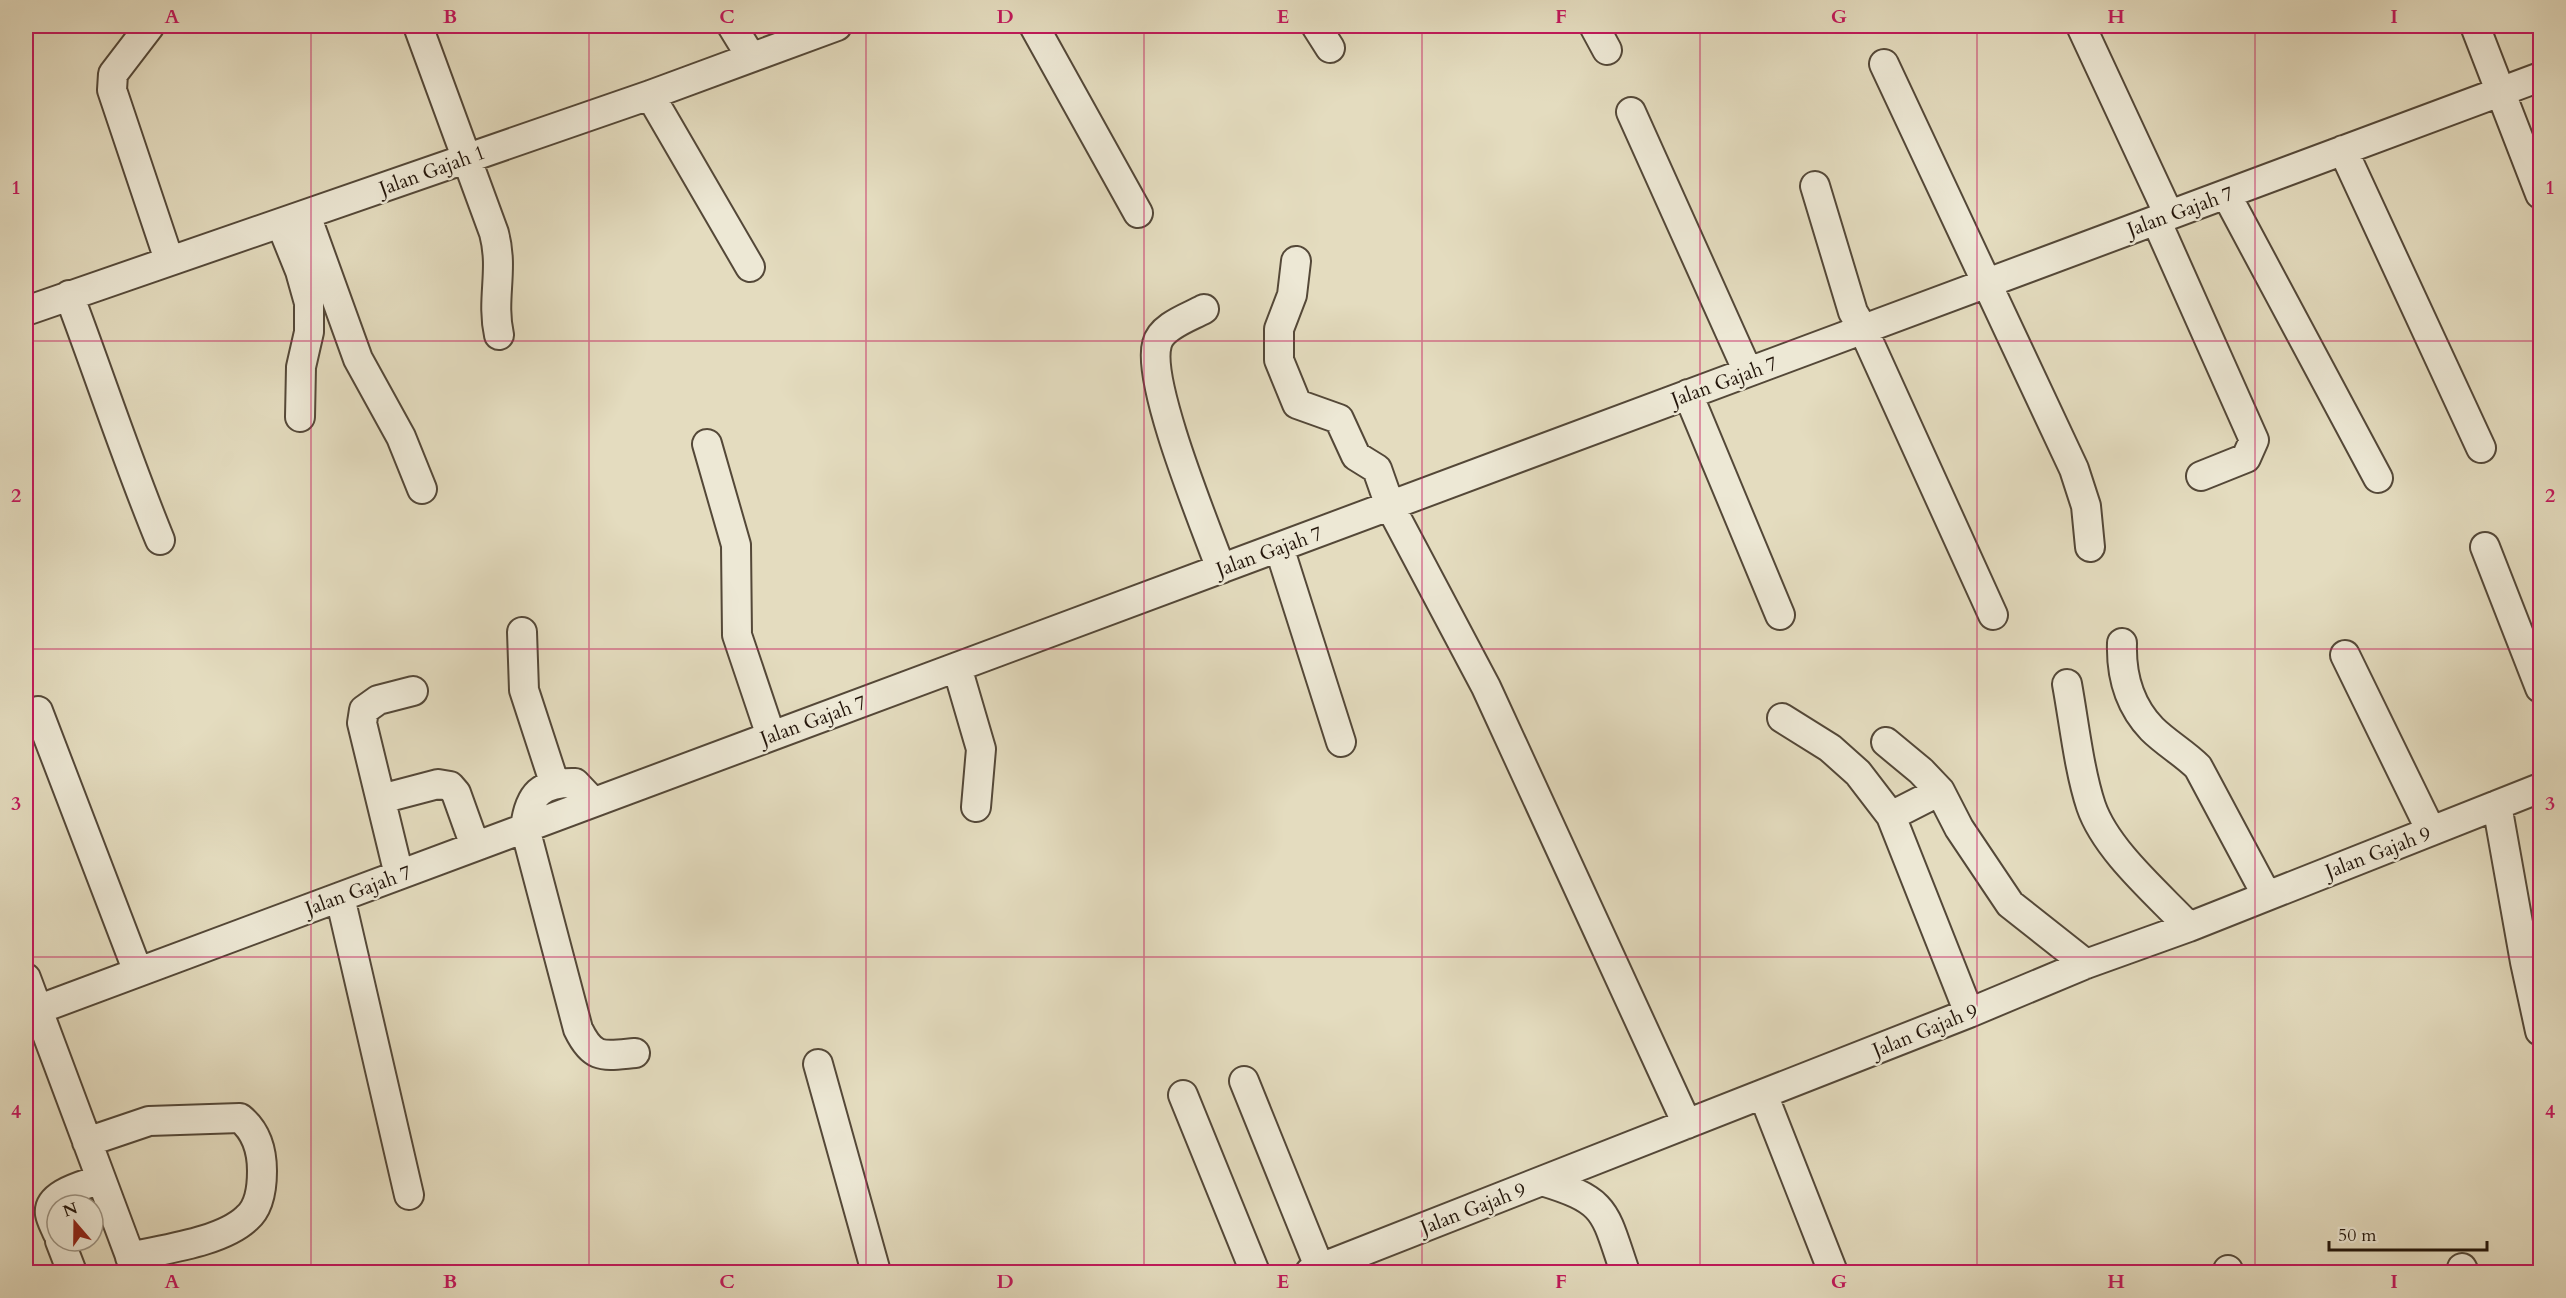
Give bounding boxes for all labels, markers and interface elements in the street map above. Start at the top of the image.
text: A [164,3,180,30]
text: B [443,3,457,30]
text: C [719,3,735,30]
text: D [996,3,1014,30]
text: E [1277,3,1289,30]
text: F [1555,3,1567,30]
text: G [1831,3,1847,30]
text: H [2107,3,2125,30]
text: I [2390,3,2398,30]
street label: Jalan Gajah 1 [372,139,489,203]
text: 1 [11,174,21,201]
text: 1 [2545,174,2555,201]
street label: Jalan Gajah 7 [2120,180,2237,244]
street label: Jalan Gajah 7 [1664,350,1781,414]
text: 2 [11,482,21,509]
text: 2 [2545,482,2555,509]
street label: Jalan Gajah 7 [1209,520,1326,584]
street label: Jalan Gajah 7 [753,689,870,753]
text: 3 [11,790,21,817]
text: 3 [2545,790,2555,817]
street label: Jalan Gajah 9 [2319,820,2435,886]
street label: Jalan Gajah 7 [298,859,415,923]
street label: Jalan Gajah 9 [1866,997,1982,1065]
text: 4 [11,1098,21,1125]
text: 4 [2545,1098,2555,1125]
street label: Jalan Gajah 9 [1414,1176,1530,1242]
north arrow [45,1193,105,1253]
text: N [60,1197,81,1223]
scale bar [2329,1214,2486,1252]
text: 50 m [2338,1223,2377,1248]
text: A [164,1268,180,1295]
text: B [443,1268,457,1295]
text: C [719,1268,735,1295]
text: D [996,1268,1014,1295]
text: E [1277,1268,1289,1295]
text: F [1555,1268,1567,1295]
text: G [1831,1268,1847,1295]
text: H [2107,1268,2125,1295]
text: I [2390,1268,2398,1295]

